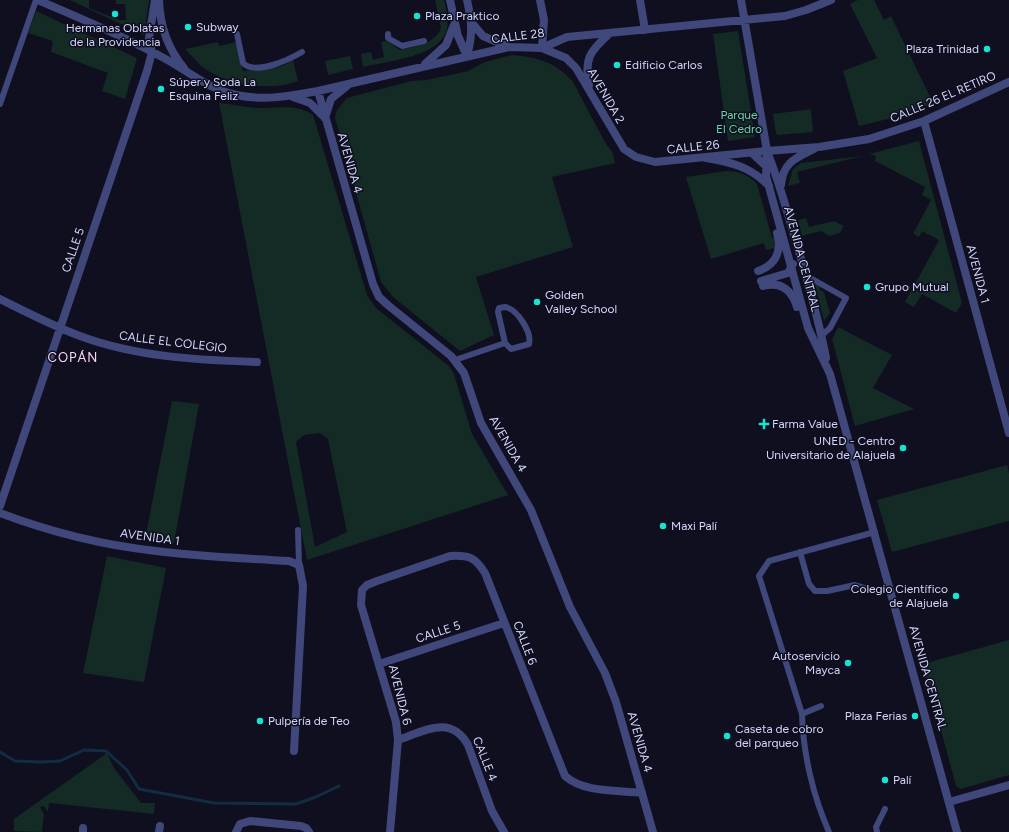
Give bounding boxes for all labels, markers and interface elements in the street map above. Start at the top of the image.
marker: Hermanas Oblatas de la Providencia [110,9,120,19]
place label: Plaza Praktico [425,9,499,23]
marker: Plaza Praktico [412,11,422,21]
place label: Subway [196,20,239,34]
place label: Hermanas Oblatas de la Providencia [66,21,165,49]
marker: Subway [183,22,193,32]
street label: CALLE 28 [491,26,545,46]
place label: Plaza Trinidad [906,42,979,56]
marker: Plaza Trinidad [982,44,992,54]
place label: Edificio Carlos [625,58,703,72]
marker: Edificio Carlos [612,60,622,70]
street label: AVENIDA 2 [585,66,627,126]
street label: CALLE 26 EL RETIRO [888,68,998,126]
place label: Súper y Soda La Esquina Feliz [169,75,256,103]
marker: Súper y Soda La Esquina Feliz [156,84,166,94]
park label: Parque El Cedro [716,108,762,136]
street label: AVENIDA 4 [335,131,365,195]
street label: CALLE 26 [666,137,720,157]
street label: AVENIDA CENTRAL [781,205,823,314]
street label: CALLE 5 [59,226,87,274]
street label: AVENIDA 1 [963,243,993,305]
place label: Grupo Mutual [875,280,949,294]
marker: Grupo Mutual [862,282,872,292]
place label: Golden Valley School [545,288,617,316]
marker: Golden Valley School [532,297,542,307]
street label: CALLE EL COLEGIO [118,328,228,356]
district label: COPÁN [48,350,98,365]
street label: AVENIDA 4 [486,413,530,475]
place label: Farma Value [772,417,838,431]
marker: Farma Value [759,419,769,429]
place label: UNED - Centro Universitario de Alajuela [766,434,895,462]
marker: UNED - Centro Universitario de Alajuela [898,443,908,453]
place label: Maxi Palí [671,519,718,533]
marker: Maxi Palí [658,521,668,531]
street label: AVENIDA 1 [119,526,181,548]
place label: Colegio Científico de Alajuela [851,582,948,610]
marker: Colegio Científico de Alajuela [951,591,961,601]
street label: CALLE 5 [414,618,462,646]
street label: CALLE 6 [510,619,540,667]
street label: AVENIDA CENTRAL [906,624,950,733]
place label: Autoservicio Mayca [772,649,840,677]
marker: Autoservicio Mayca [843,658,853,668]
street label: AVENIDA 6 [386,663,414,727]
place label: Plaza Ferias [845,709,907,723]
street label: AVENIDA 4 [625,710,655,774]
marker: Plaza Ferias [910,711,920,721]
place label: Pulpería de Teo [268,714,350,728]
marker: Pulpería de Teo [255,716,265,726]
place label: Caseta de cobro del parqueo [735,722,824,750]
marker: Caseta de cobro del parqueo [722,731,732,741]
street label: CALLE 4 [470,735,500,784]
place label: Palí [893,773,913,787]
marker: Palí [880,775,890,785]

